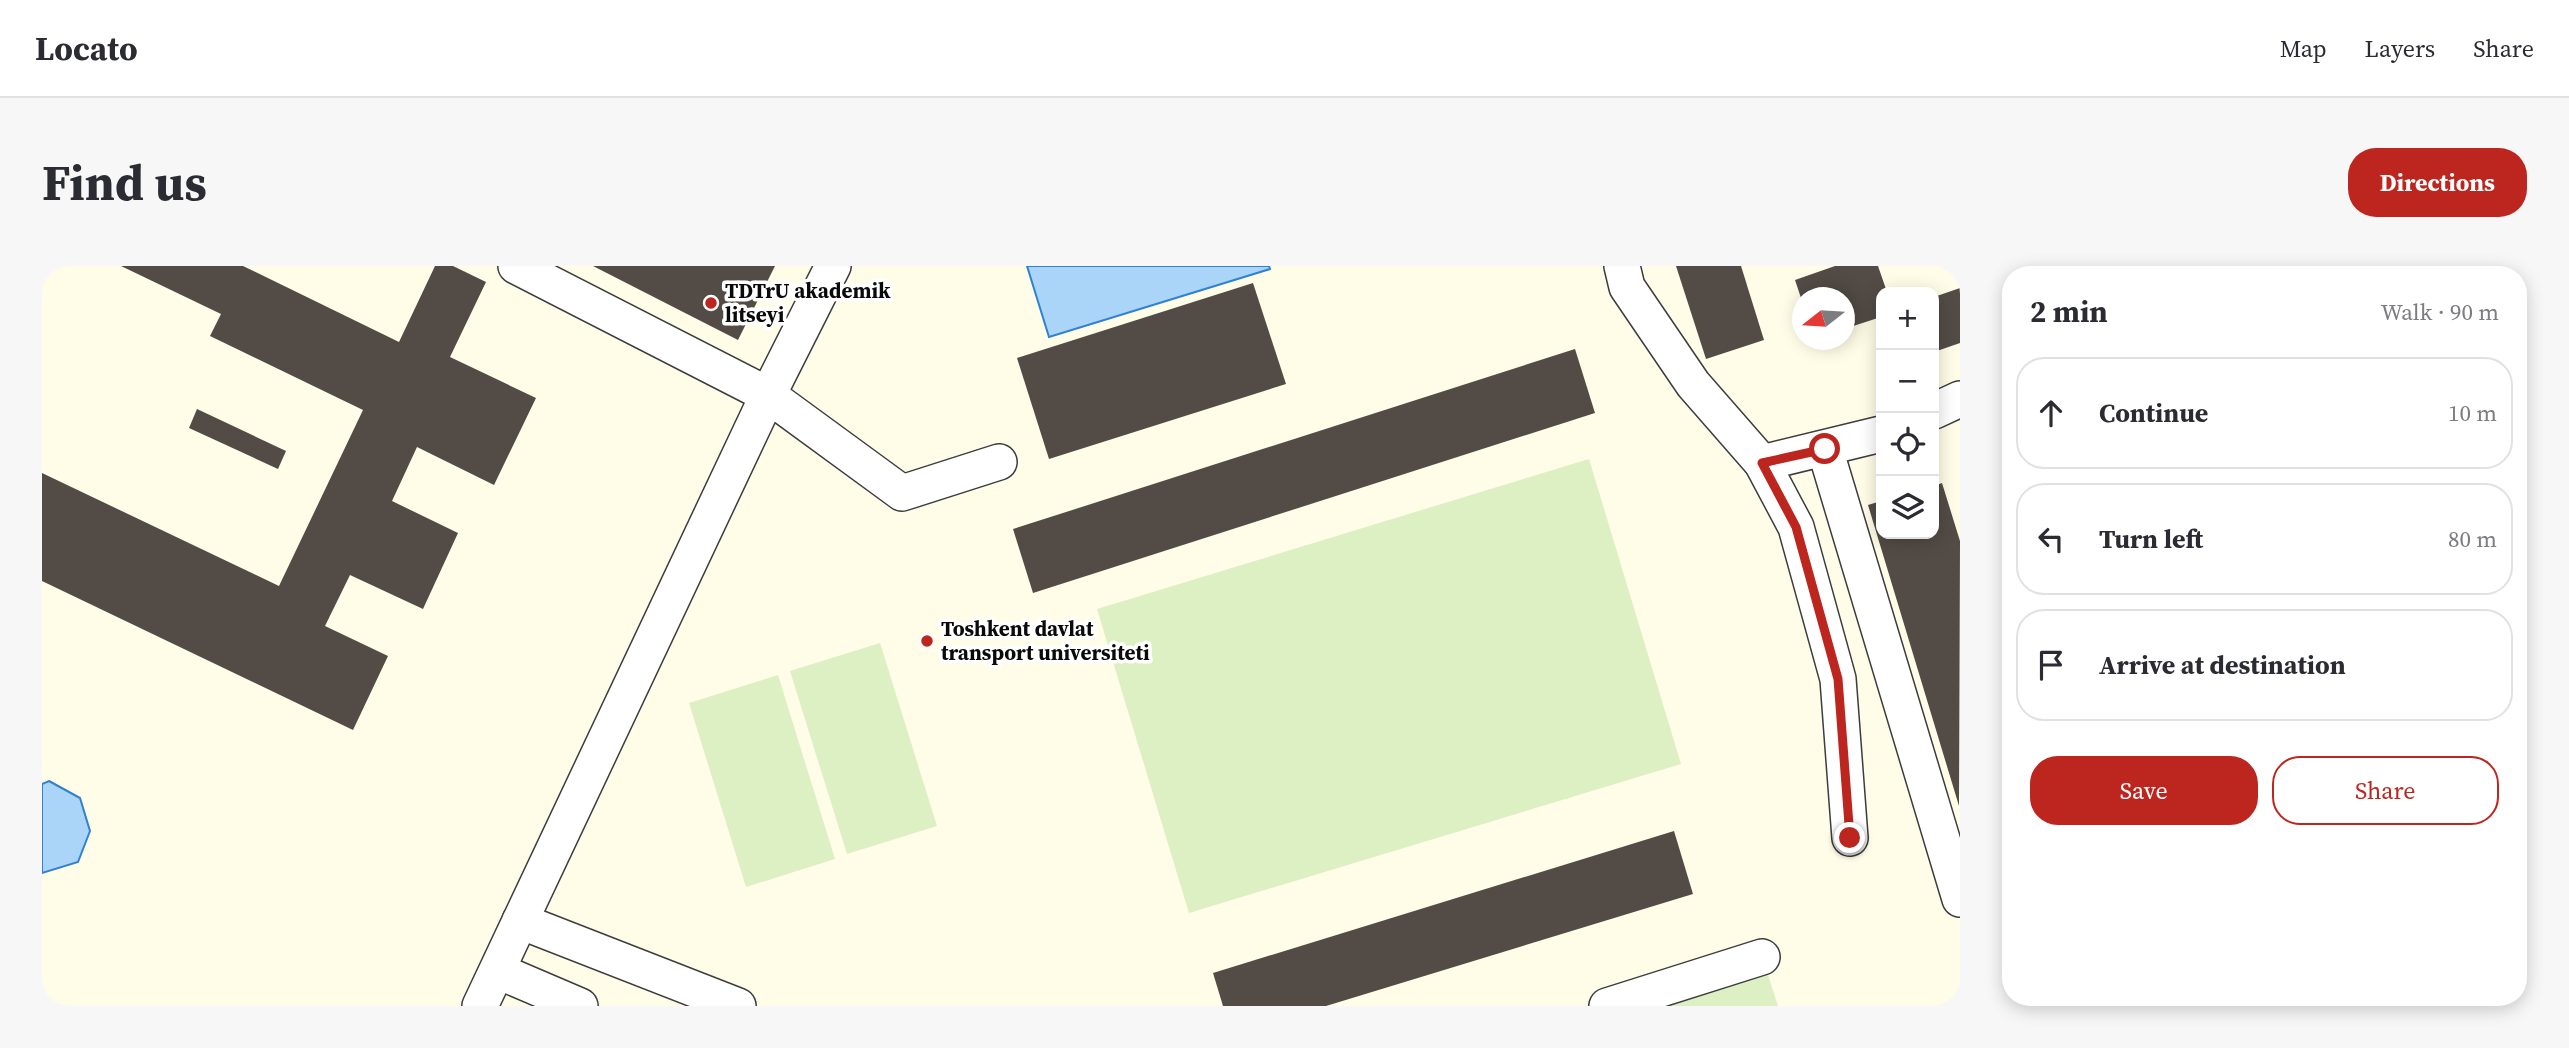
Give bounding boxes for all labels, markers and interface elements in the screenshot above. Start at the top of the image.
text: Locato [35,26,138,71]
text: Map [2280,32,2327,65]
text: Layers [2365,32,2435,65]
text: Share [2473,32,2534,65]
button: Directions [2348,148,2527,217]
text: Find us [42,149,207,216]
place label: TDTrU akademik litseyi [725,276,891,329]
north arrow [1792,287,1855,350]
map controls [1876,287,1939,539]
button: + [1876,287,1939,350]
text: 2 min [2030,291,2108,332]
marker: TDTrU akademik litseyi [703,295,719,311]
text: Walk · 90 m [2381,296,2499,328]
button: − [1876,350,1939,413]
icon: ahead [2032,394,2070,432]
text: Continue [2099,395,2208,431]
text: 10 m [2448,397,2497,429]
button: locate [1876,413,1939,476]
route start [1809,433,1840,464]
button: layers [1876,476,1939,539]
icon: left [2032,520,2070,558]
text: Turn left [2099,521,2203,557]
text: 80 m [2448,523,2497,555]
place label: Toshkent davlat transport universiteti [941,614,1150,667]
marker: Toshkent davlat transport universiteti [919,633,935,649]
icon: arrive [2032,646,2070,684]
text: Arrive at destination [2099,647,2346,683]
button: Save [2030,756,2258,825]
button: Share [2272,756,2499,825]
route end [1834,822,1865,853]

